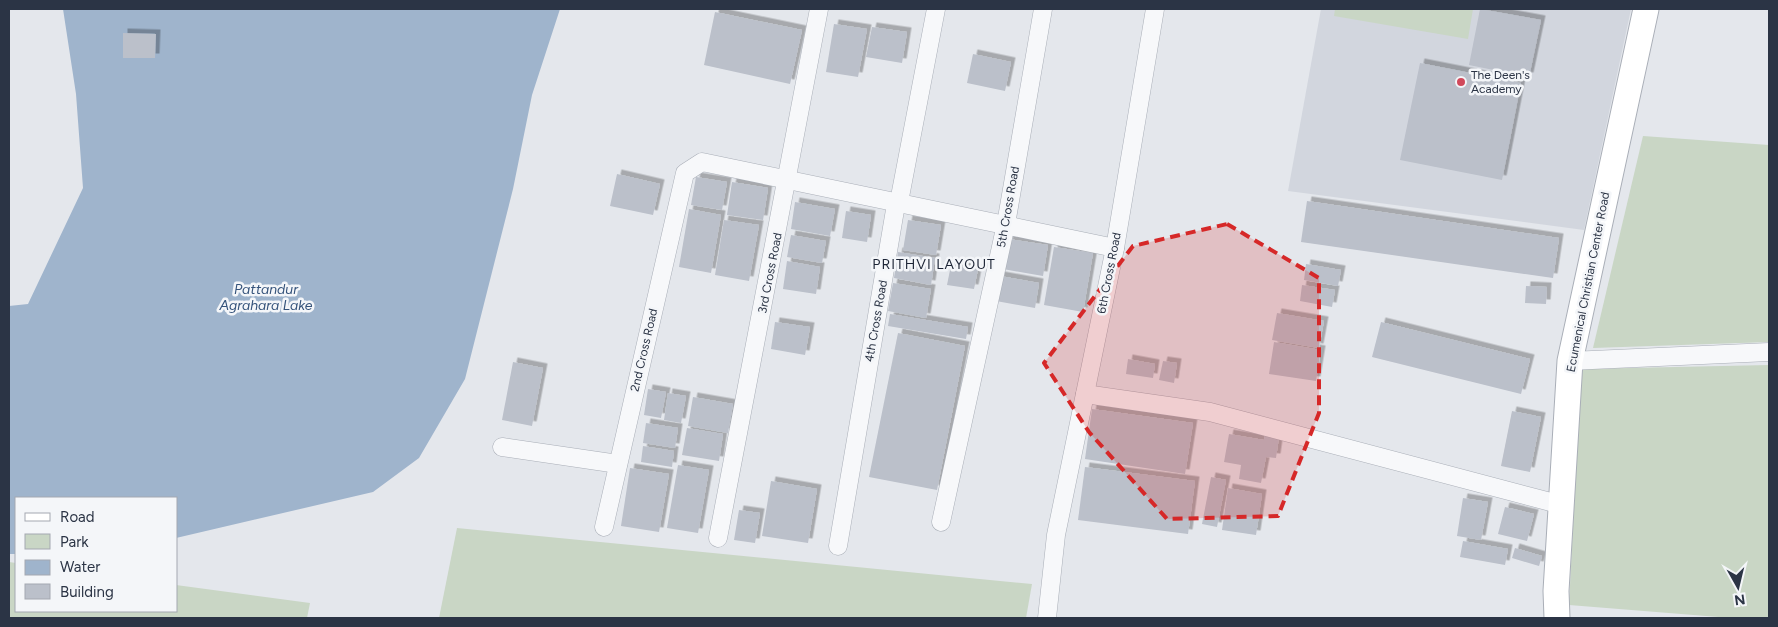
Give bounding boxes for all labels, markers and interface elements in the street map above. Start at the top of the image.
place label: The Deen's Academy [1471,68,1530,96]
marker: The Deen's Academy [1455,76,1467,88]
street label: 5th Cross Road [994,165,1022,249]
street label: Ecumenical Christian Center Road [1564,191,1612,373]
street label: 3rd Cross Road [755,231,785,315]
street label: 6th Cross Road [1094,231,1124,315]
district label: PRITHVI LAYOUT [872,256,996,273]
street label: 4th Cross Road [862,279,890,363]
water label: Pattandur Agrahara Lake [219,281,313,314]
street label: 2nd Cross Road [628,307,660,393]
legend [15,497,178,612]
text: Road [60,508,95,526]
text: Park [60,533,89,551]
text: Water [60,558,100,576]
north arrow [1713,562,1763,612]
text: Building [60,583,114,601]
text: N [1733,590,1746,609]

